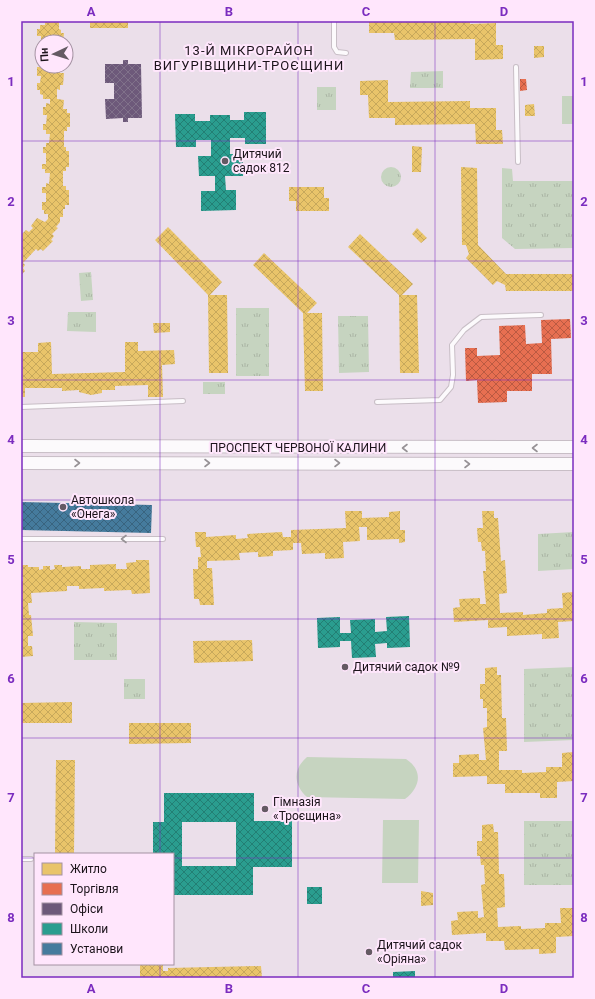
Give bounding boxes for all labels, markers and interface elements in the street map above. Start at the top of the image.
text: A [87,4,96,19]
text: B [225,4,233,19]
text: C [362,4,371,19]
text: D [500,4,508,19]
north arrow [34,34,74,74]
district label: 13-Й МІКРОРАЙОН ВИГУРІВЩИНИ-ТРОЄЩИНИ [154,43,344,73]
text: Пн [38,47,51,62]
text: 1 [7,74,15,89]
text: 1 [580,74,588,89]
place label: Дитячий садок 812 [233,147,290,175]
marker: Дитячий садок 812 [220,156,230,166]
text: 2 [7,194,15,209]
text: 2 [580,194,588,209]
text: 3 [7,313,15,328]
text: 3 [580,313,588,328]
text: 4 [7,432,15,447]
text: 4 [580,432,588,447]
street label: ПРОСПЕКТ ЧЕРВОНОЇ КАЛИНИ [210,440,386,455]
one-way arrow [402,444,408,452]
one-way arrow [532,444,538,452]
one-way arrow [74,459,80,467]
one-way arrow [204,459,210,467]
one-way arrow [334,459,340,467]
one-way arrow [464,460,470,468]
place label: Автошкола «Онега» [71,493,134,521]
marker: Автошкола «Онега» [58,502,68,512]
one-way arrow [121,535,127,543]
text: 5 [7,552,15,567]
text: 5 [580,552,588,567]
place label: Дитячий садок №9 [353,660,460,674]
marker: Дитячий садок №9 [340,662,350,672]
text: 6 [7,671,15,686]
text: 6 [580,671,588,686]
text: 7 [7,790,15,805]
text: 7 [580,790,588,805]
place label: Гімназія «Троєщина» [273,795,341,823]
marker: Гімназія «Троєщина» [260,804,270,814]
legend [34,853,174,965]
text: Житло [70,862,107,876]
text: Торгівля [70,882,119,896]
text: Офіси [70,902,103,916]
text: 8 [7,910,15,925]
text: 8 [580,910,588,925]
text: Школи [70,922,108,936]
place label: Дитячий садок «Оріяна» [377,938,463,966]
text: Установи [70,942,123,956]
marker: Дитячий садок «Оріяна» [364,947,374,957]
text: A [87,981,96,996]
text: B [225,981,233,996]
text: C [362,981,371,996]
text: D [500,981,508,996]

